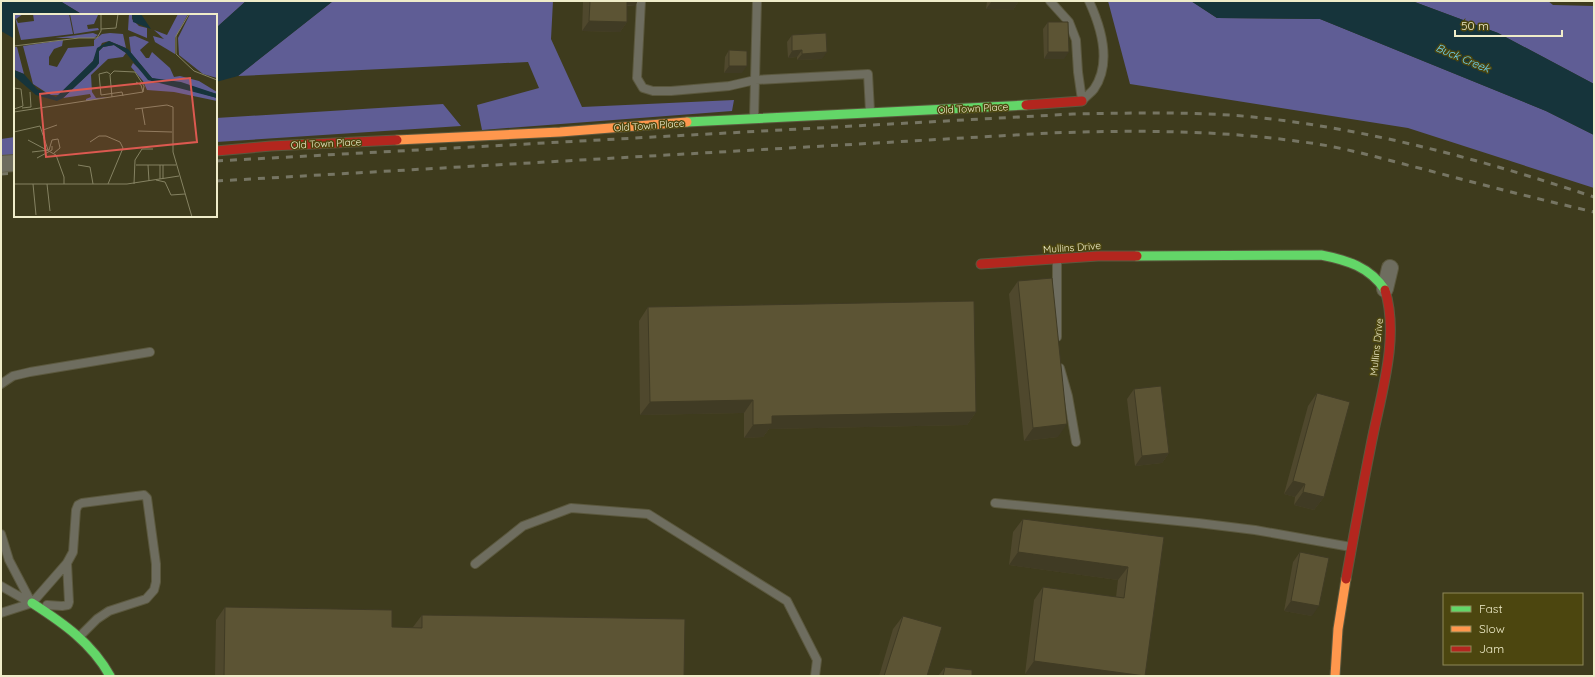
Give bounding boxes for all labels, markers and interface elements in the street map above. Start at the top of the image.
scale bar [1455,12,1562,38]
inset map [14,14,217,217]
text: 50 m [1461,18,1489,33]
water label: Buck Creek [1434,40,1493,76]
street label: Old Town Place [937,100,1009,117]
street label: Old Town Place [613,117,685,134]
street label: Old Town Place [290,135,362,152]
street label: Mullins Drive [1043,239,1102,256]
street label: Mullins Drive [1367,317,1386,377]
legend [1443,593,1583,665]
text: Fast [1479,601,1503,616]
text: Slow [1479,621,1505,636]
text: Jam [1479,641,1504,656]

